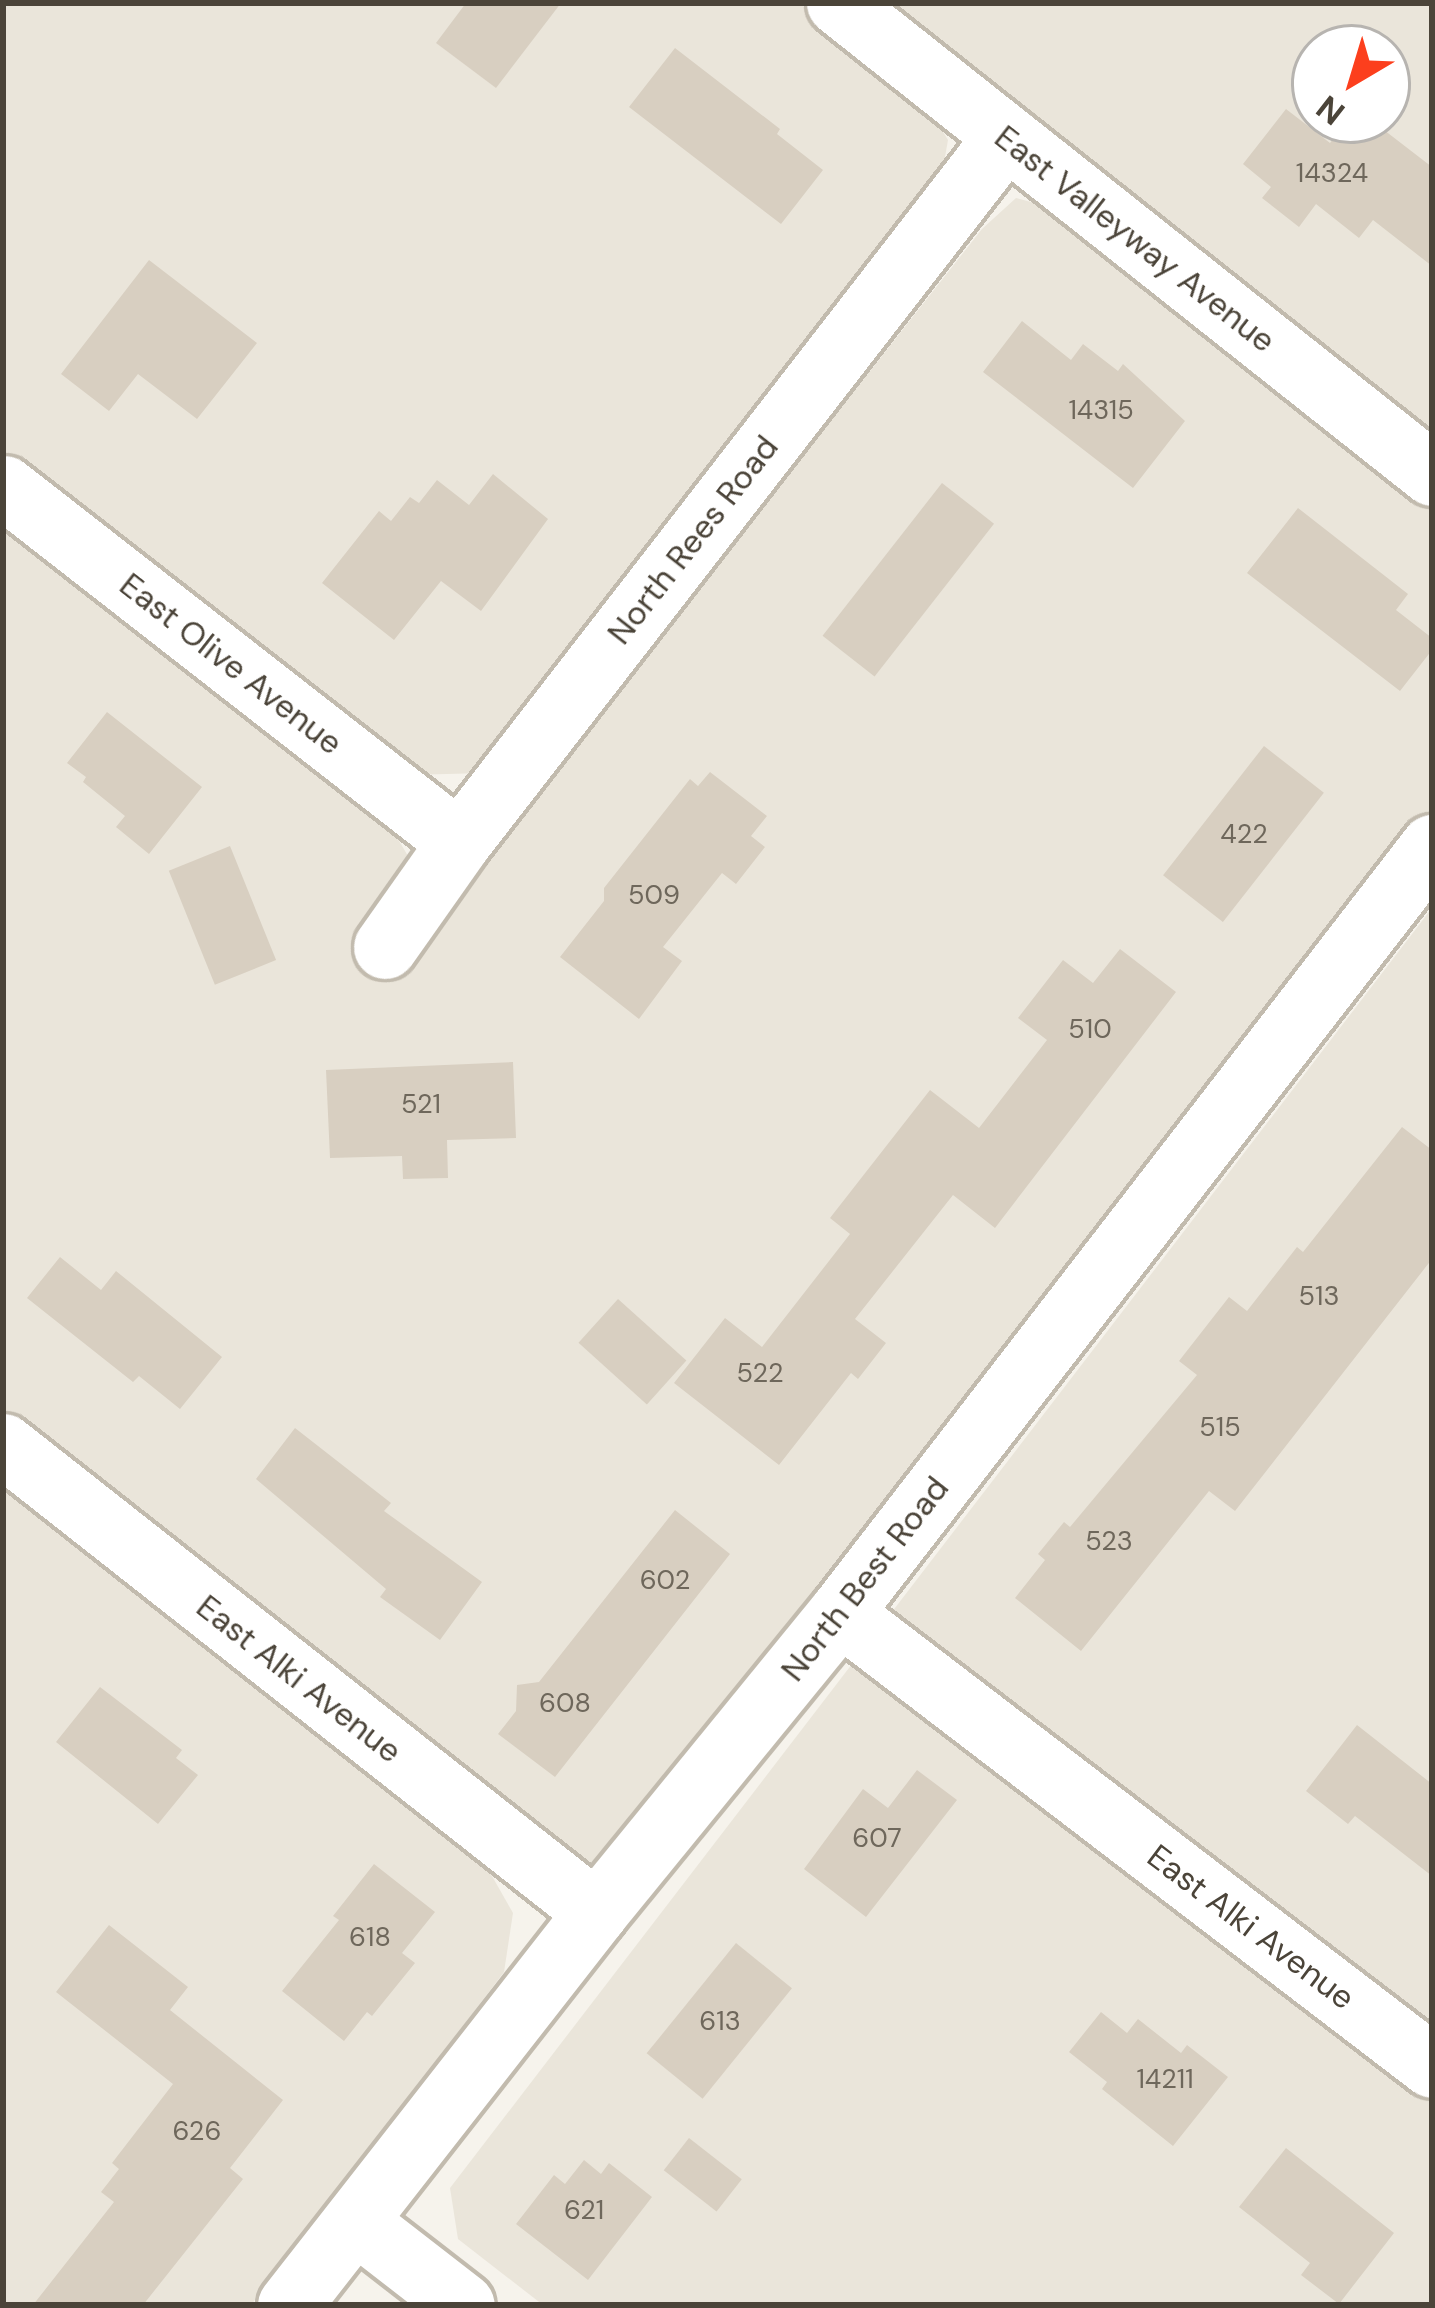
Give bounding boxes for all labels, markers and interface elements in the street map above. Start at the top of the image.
north arrow [1291,24,1411,144]
text: N [1308,86,1353,135]
street label: East Valleyway Avenue [987,117,1283,361]
house number: 14324 [1296,157,1368,189]
house number: 14315 [1068,394,1134,426]
street label: North Rees Road [599,428,787,652]
street label: East Olive Avenue [112,565,350,763]
house number: 422 [1220,818,1268,850]
house number: 509 [628,879,680,911]
house number: 510 [1068,1013,1112,1045]
house number: 521 [401,1088,441,1120]
house number: 513 [1299,1280,1339,1312]
house number: 522 [736,1357,784,1389]
house number: 515 [1199,1411,1241,1443]
street label: North Best Road [773,1469,957,1689]
house number: 523 [1085,1525,1133,1557]
house number: 602 [640,1564,690,1596]
street label: East Alki Avenue [189,1587,409,1771]
house number: 608 [539,1687,591,1719]
house number: 607 [852,1822,902,1854]
street label: East Alki Avenue [1140,1836,1362,2018]
house number: 618 [349,1921,391,1953]
house number: 613 [699,2005,741,2037]
house number: 14211 [1136,2063,1194,2095]
house number: 626 [173,2115,221,2147]
house number: 621 [564,2194,604,2226]

